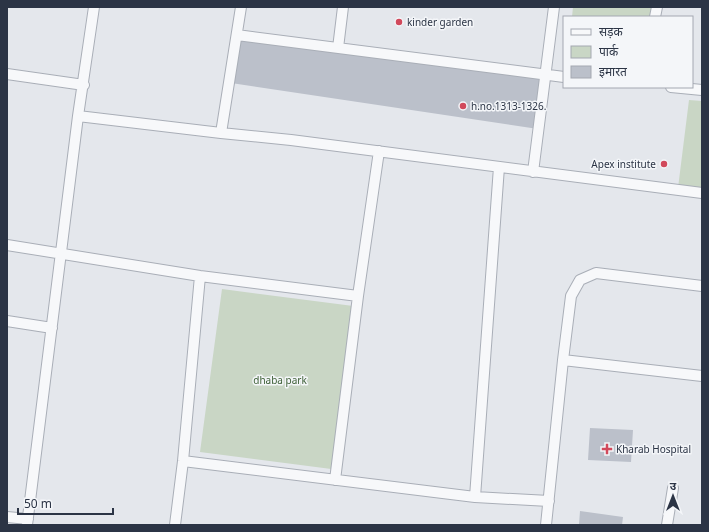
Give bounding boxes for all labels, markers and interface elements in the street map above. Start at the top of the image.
place label: kinder garden [407,15,473,29]
legend [563,16,693,88]
marker: kinder garden [394,17,404,27]
text: सड़क [599,23,624,40]
text: पार्क [599,43,619,60]
text: इमारत [599,63,628,80]
place label: h.no.1313-1326. [471,99,546,113]
marker: h.no.1313-1326. [458,101,468,111]
place label: Apex institute [591,157,656,171]
marker: Apex institute [659,159,669,169]
park label: dhaba park [253,373,307,387]
place label: Kharab Hospital [616,442,691,456]
marker: Kharab Hospital [601,443,613,455]
north arrow [653,476,693,516]
text: उ [670,478,677,493]
scale bar [18,490,113,516]
text: 50 m [24,495,52,512]

